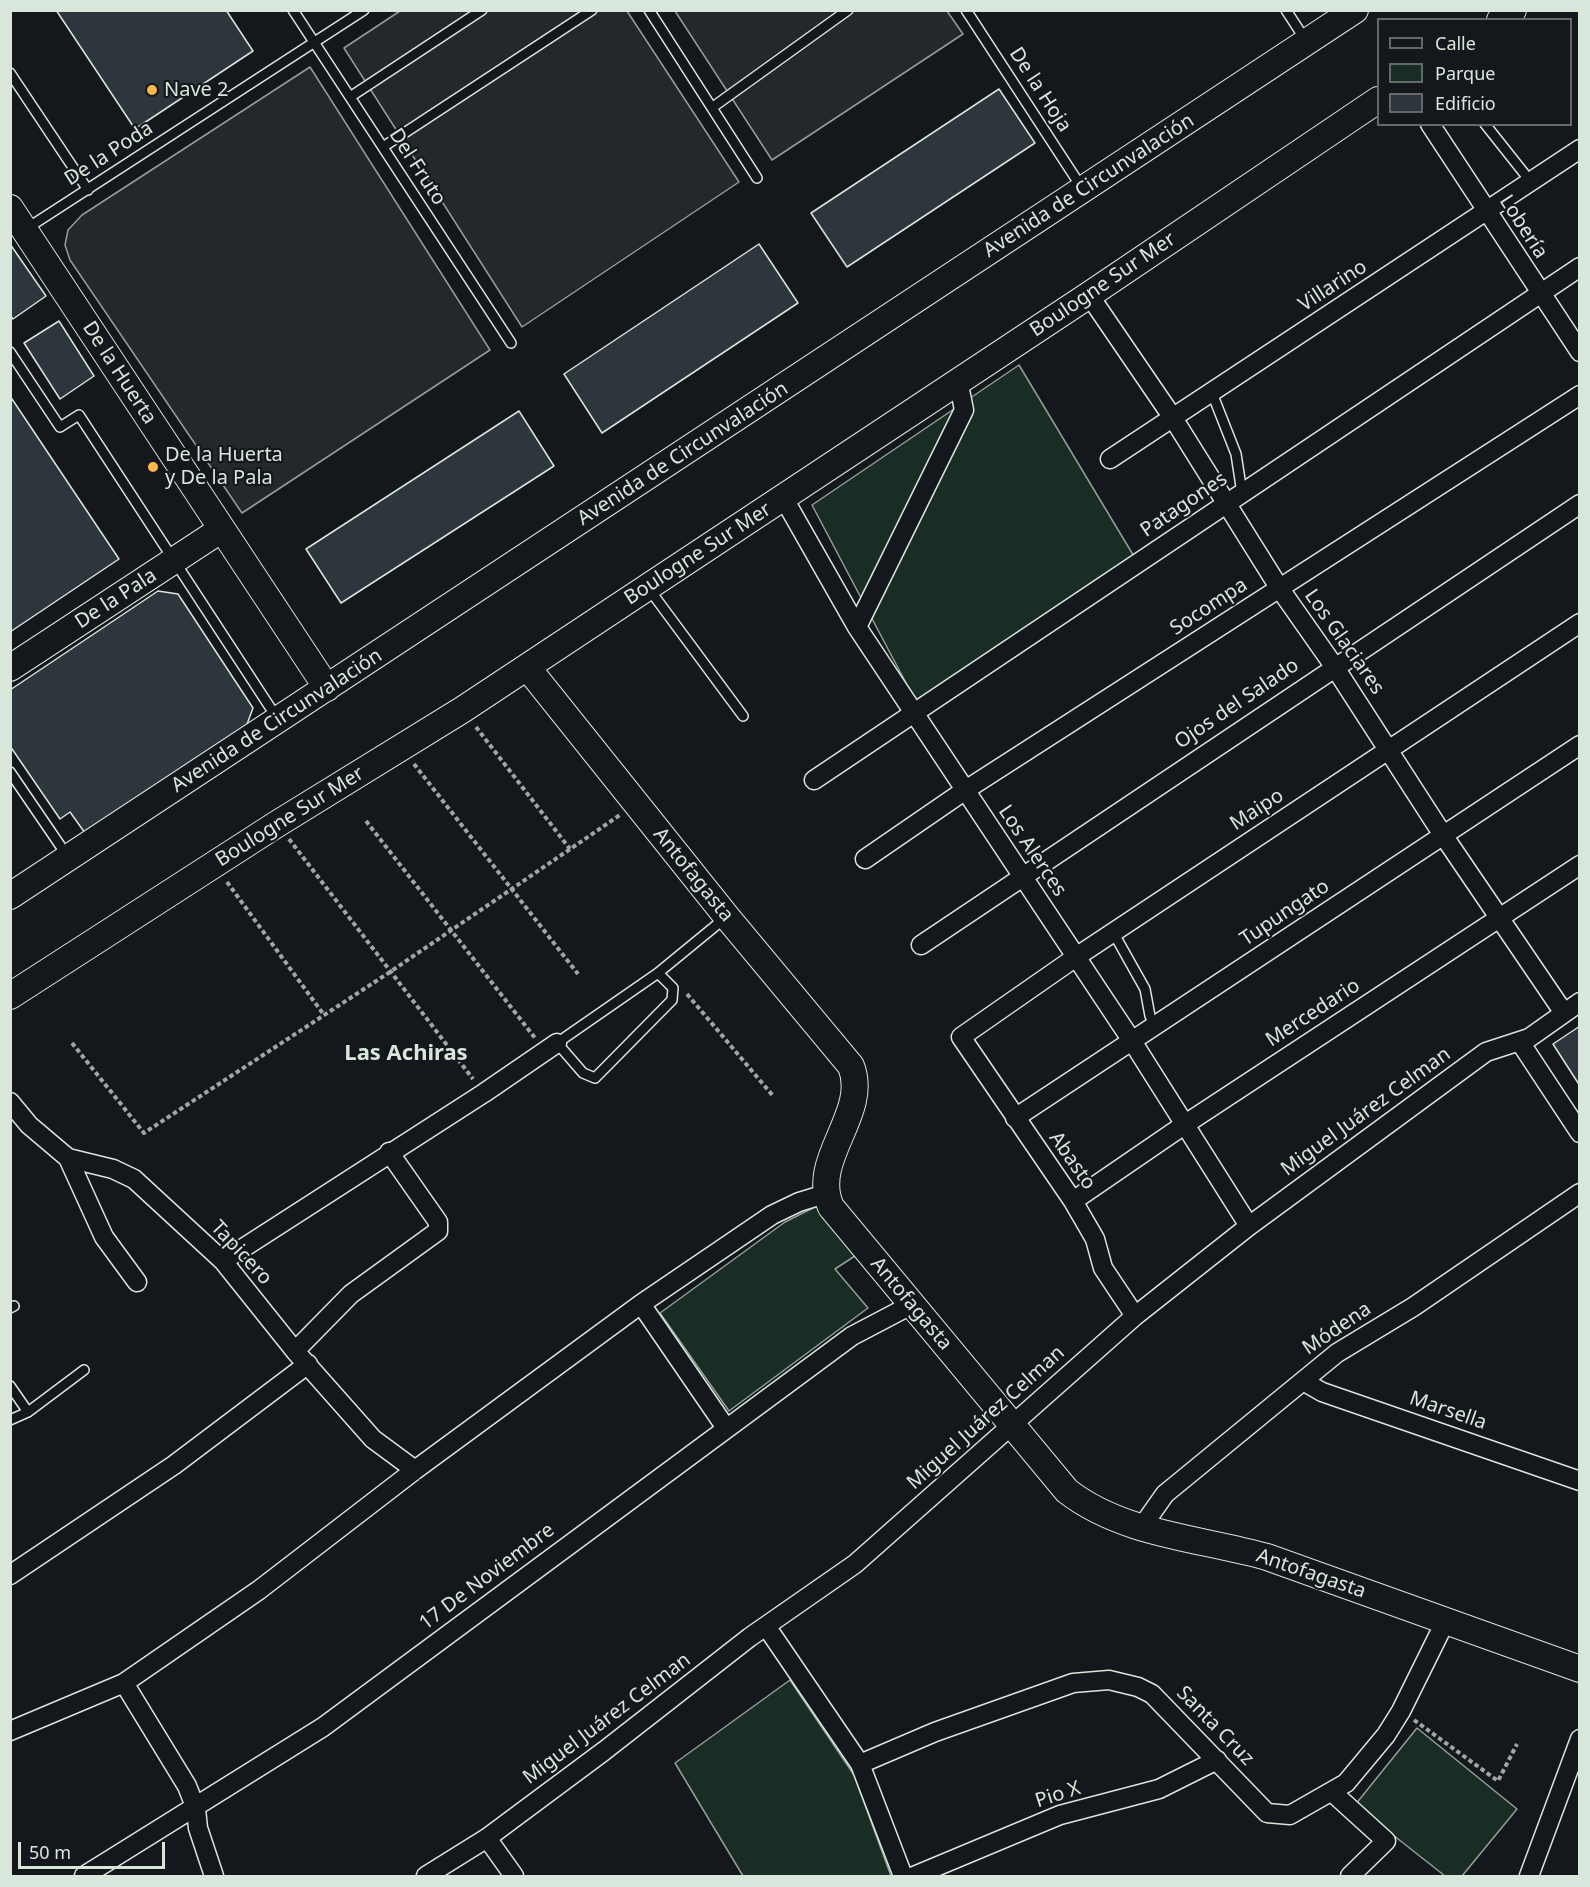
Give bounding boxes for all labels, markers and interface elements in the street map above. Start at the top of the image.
legend [1377,18,1572,126]
text: Calle [1435,31,1476,55]
street label: De la Hoja [1004,43,1076,137]
text: Parque [1435,61,1495,85]
place label: Nave 2 [164,78,228,102]
marker: Nave 2 [145,83,159,97]
text: Edificio [1435,91,1496,115]
street label: Avenida de Circunvalación [979,109,1199,263]
street label: De la Poda [60,117,158,191]
street label: Del Fruto [383,124,451,210]
street label: Lobería [1494,191,1552,263]
street label: Boulogne Sur Mer [1026,227,1180,343]
street label: Villarino [1294,255,1372,317]
street label: De la Huerta [77,317,161,429]
street label: Avenida de Circunvalación [573,377,793,531]
place label: De la Huerta y De la Pala [165,443,283,490]
marker: De la Huerta y De la Pala [146,460,160,474]
street label: Patagones [1136,467,1232,543]
street label: Boulogne Sur Mer [620,498,776,610]
street label: De la Pala [71,564,161,634]
street label: Socompa [1166,573,1252,641]
street label: Los Glaciares [1299,585,1389,699]
street label: Avenida de Circunvalación [167,644,387,798]
street label: Ojos del Salado [1170,654,1304,754]
street label: Boulogne Sur Mer [211,762,369,872]
street label: Maipo [1226,784,1288,836]
street label: Los Alerces [993,801,1071,901]
street label: Antofagasta [648,823,738,927]
street label: Tupungato [1236,874,1334,952]
street label: Mercedario [1262,974,1364,1052]
district label: Las Achiras [344,1041,468,1067]
street label: Miguel Juárez Celman [1277,1042,1455,1182]
street label: Abasto [1043,1127,1101,1195]
street label: Tapicero [205,1216,277,1290]
street label: Antofagasta [865,1253,957,1355]
street label: Módena [1298,1297,1376,1361]
street label: Miguel Juárez Celman [902,1341,1070,1495]
street label: Marsella [1406,1387,1490,1435]
street label: 17 De Noviembre [415,1518,559,1636]
street label: Antofagasta [1253,1544,1369,1604]
street label: Miguel Juárez Celman [519,1648,695,1790]
street label: Santa Cruz [1171,1681,1259,1771]
street label: Pio X [1032,1776,1084,1814]
scale bar [21,1830,168,1868]
text: 50 m [29,1840,71,1864]

